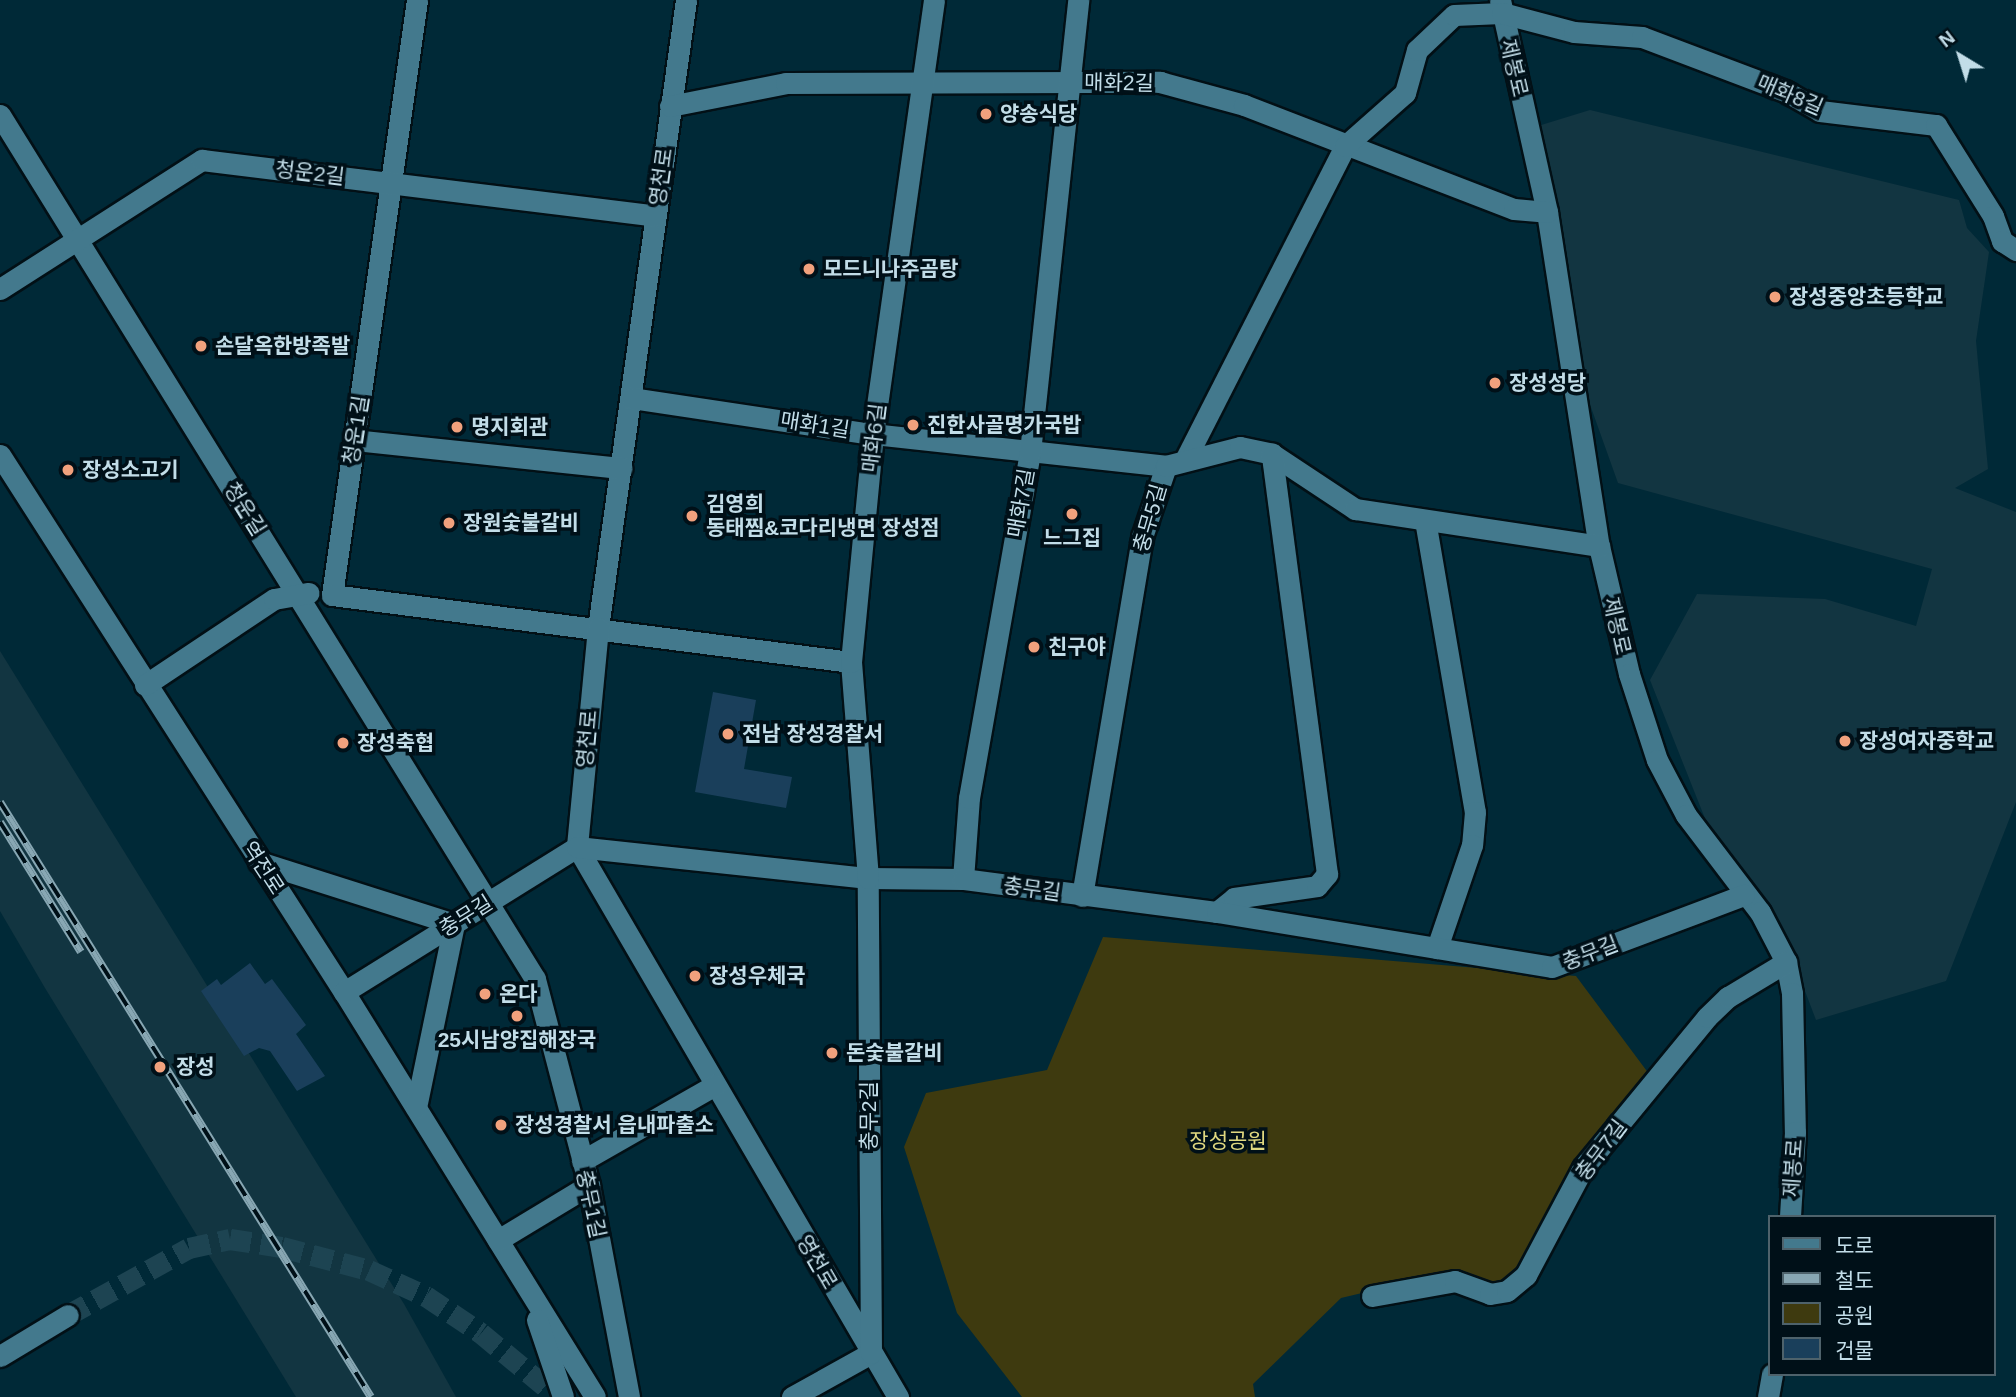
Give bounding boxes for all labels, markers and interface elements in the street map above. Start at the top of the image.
north arrow [1925,21,1995,91]
text: N [1935,27,1959,52]
street label: 제봉로 [1495,37,1533,99]
street label: 매화2길 [1084,70,1154,96]
street label: 매화8길 [1753,70,1827,120]
place label: 양송식당 [1000,101,1077,127]
marker: 양송식당 [978,106,994,122]
street label: 영천로 [644,147,678,207]
street label: 청운2길 [274,156,346,190]
place label: 모드니나주곰탕 [823,256,958,282]
marker: 모드니나주곰탕 [801,261,817,277]
place label: 장성중앙초등학교 [1789,284,1944,310]
marker: 장성중앙초등학교 [1767,289,1783,305]
place label: 손달옥한방족발 [215,333,350,359]
marker: 손달옥한방족발 [193,338,209,354]
place label: 장성성당 [1509,370,1586,396]
marker: 장성성당 [1487,375,1503,391]
street label: 청운1길 [338,394,374,466]
street label: 매화6길 [857,402,891,474]
street label: 매화1길 [779,407,851,443]
place label: 진한사골명가국밥 [927,412,1082,438]
place label: 명지회관 [471,414,548,440]
marker: 진한사골명가국밥 [905,417,921,433]
marker: 명지회관 [449,419,465,435]
place label: 장성소고기 [82,457,179,483]
marker: 장성소고기 [60,462,76,478]
street label: 매화7길 [1003,467,1039,539]
street label: 청운길 [219,478,271,540]
street label: 충무5길 [1128,481,1172,555]
place label: 김영희 동태찜&코다리냉면 장성점 [706,491,940,541]
marker: 느그집 [1064,506,1080,522]
marker: 김영희 동태찜&코다리냉면 장성점 [684,508,700,524]
place label: 장원숯불갈비 [463,510,579,536]
marker: 장원숯불갈비 [441,515,457,531]
place label: 느그집 [1043,525,1101,551]
street label: 제봉로 [1598,595,1636,657]
place label: 친구야 [1048,634,1106,660]
marker: 친구야 [1026,639,1042,655]
street label: 영천로 [572,709,602,769]
place label: 전남 장성경찰서 [742,721,883,747]
marker: 전남 장성경찰서 [720,726,736,742]
place label: 장성여자중학교 [1859,728,1994,754]
place label: 장성축협 [357,730,434,756]
marker: 장성여자중학교 [1837,733,1853,749]
marker: 장성축협 [335,735,351,751]
street label: 역전로 [237,837,289,899]
street label: 충무길 [1002,872,1062,906]
street label: 충무길 [435,890,497,942]
street label: 충무길 [1558,931,1622,975]
place label: 장성우체국 [709,963,806,989]
marker: 장성우체국 [687,968,703,984]
place label: 온다 [499,981,538,1007]
marker: 온다 [477,986,493,1002]
marker: 25시남양집해장국 [509,1008,525,1024]
place label: 25시남양집해장국 [438,1027,596,1053]
place label: 돈숯불갈비 [846,1040,943,1066]
marker: 돈숯불갈비 [824,1045,840,1061]
place label: 장성 [176,1054,215,1080]
marker: 장성 [150,1057,170,1077]
street label: 충무2길 [856,1081,882,1151]
place label: 장성경찰서 읍내파출소 [515,1112,714,1138]
street label: 충무7길 [1570,1115,1632,1185]
marker: 장성경찰서 읍내파출소 [493,1117,509,1133]
park label: 장성공원 [1189,1128,1267,1154]
street label: 제봉로 [1778,1138,1808,1198]
street label: 충무1길 [571,1167,611,1241]
legend [1768,1215,1995,1376]
street label: 영천로 [792,1231,842,1293]
text: 도로 [1835,1234,1874,1257]
text: 철도 [1835,1269,1874,1292]
text: 공원 [1835,1304,1874,1327]
text: 건물 [1835,1339,1874,1362]

